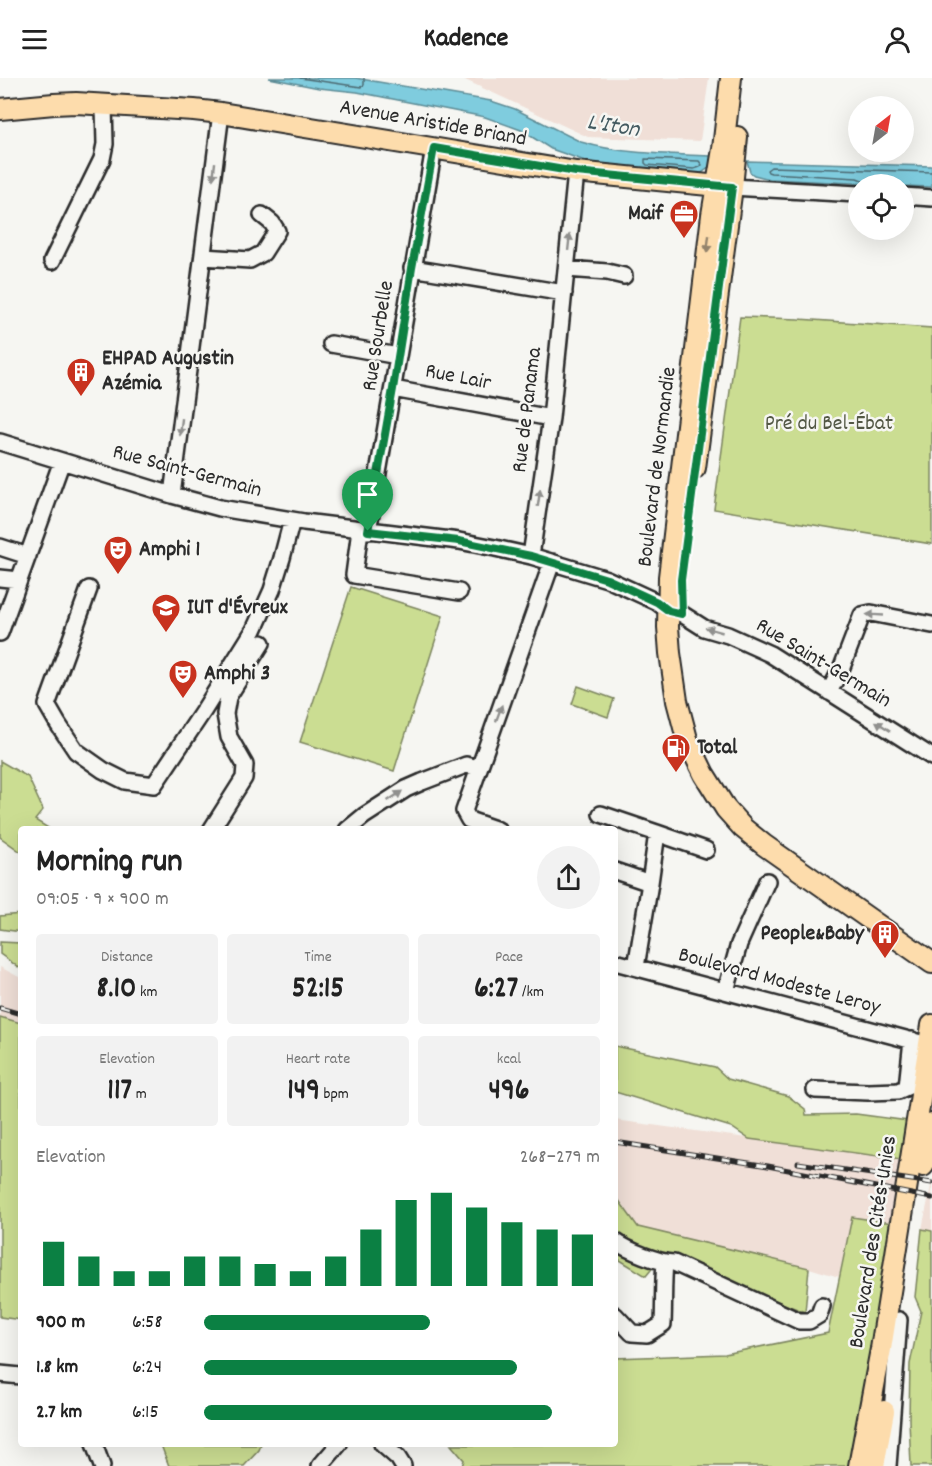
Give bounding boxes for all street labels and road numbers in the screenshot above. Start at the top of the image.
street label: Avenue Aristide Briand [337,92,529,156]
street label: Rue Sourbelle [355,279,403,393]
street label: Rue de Panama [505,345,551,475]
street label: Rue Lair [422,356,494,400]
street label: Boulevard de Normandie [630,365,686,569]
street label: Rue Saint-Germain [109,437,265,507]
street label: Rue Saint-Germain [749,611,897,717]
street label: Boulevard Modeste Leroy [675,940,884,1024]
street label: Boulevard des Cités-Unies [842,1133,906,1351]

